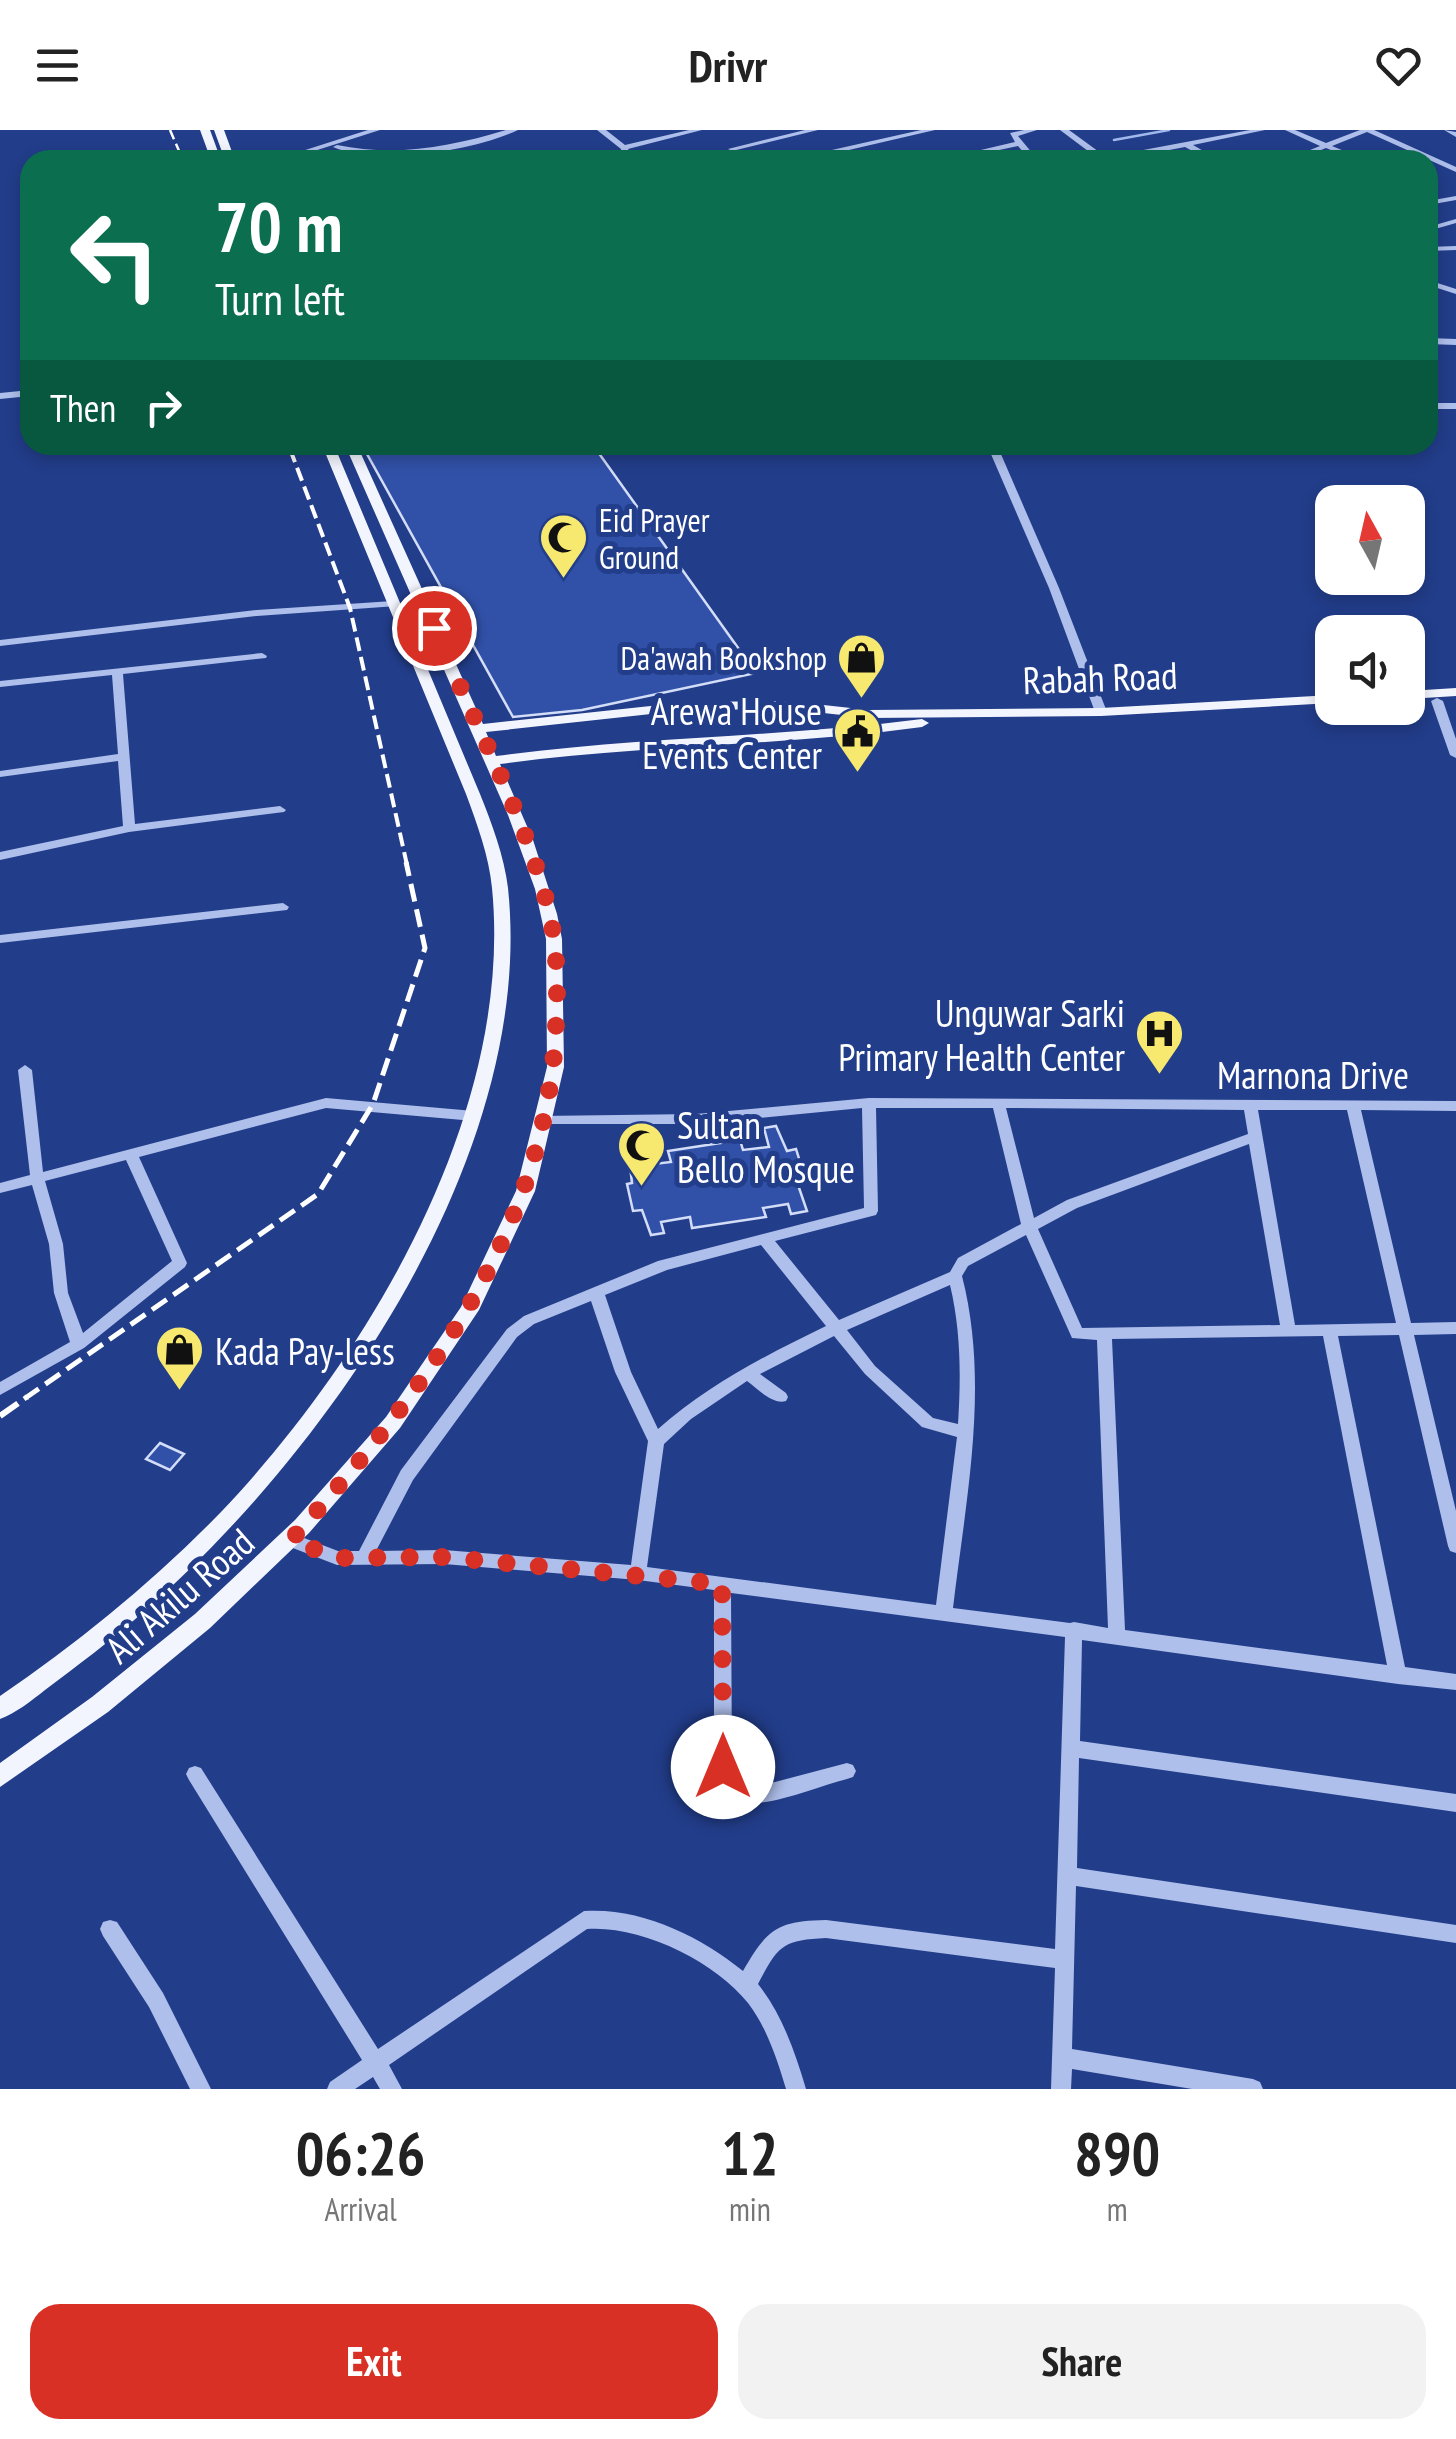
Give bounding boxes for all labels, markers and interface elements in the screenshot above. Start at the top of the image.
text: Drivr [689,36,767,94]
icon: menu [30,38,85,93]
icon: heart [1371,38,1426,93]
text: 70 m [215,181,343,271]
icon: left [50,190,180,320]
text: Turn left [215,269,345,327]
icon: right [136,380,191,435]
text: Then [50,383,116,432]
north arrow [1315,485,1425,595]
map controls [1315,485,1425,725]
place label: Eid Prayer Ground [599,499,710,578]
mosque icon: Eid Prayer Ground [538,512,590,580]
pin [392,586,477,671]
icon: arrive [407,601,462,656]
button: sound [1315,615,1425,725]
shop icon: Da'awah Bookshop [836,632,888,700]
place label: Da'awah Bookshop [621,637,827,679]
street label: Rabah Road [1022,650,1178,704]
place label: Arewa House Events Center [642,686,823,779]
public building icon: Arewa House Events Center [831,706,883,774]
place label: Unguwar Sarki Primary Health Center [838,988,1126,1081]
hospital icon: Unguwar Sarki Primary Health Center [1134,1008,1186,1076]
street label: Marnona Drive [1217,1050,1409,1099]
place label: Sultan Bello Mosque [677,1100,855,1193]
mosque icon: Sultan Bello Mosque [616,1120,668,1188]
shop icon: Kada Pay-less [154,1324,206,1392]
place label: Kada Pay-less [215,1326,395,1375]
street label: Ali Akilu Road [95,1517,263,1673]
position arrow [671,1715,775,1819]
text: 06:26 [296,2114,425,2192]
text: 12 [721,2114,779,2192]
text: 890 [1074,2114,1160,2192]
text: Arrival [324,2188,397,2230]
text: min [729,2188,771,2230]
text: m [1107,2188,1128,2230]
button: Exit [30,2304,718,2419]
button: Share [738,2304,1426,2419]

